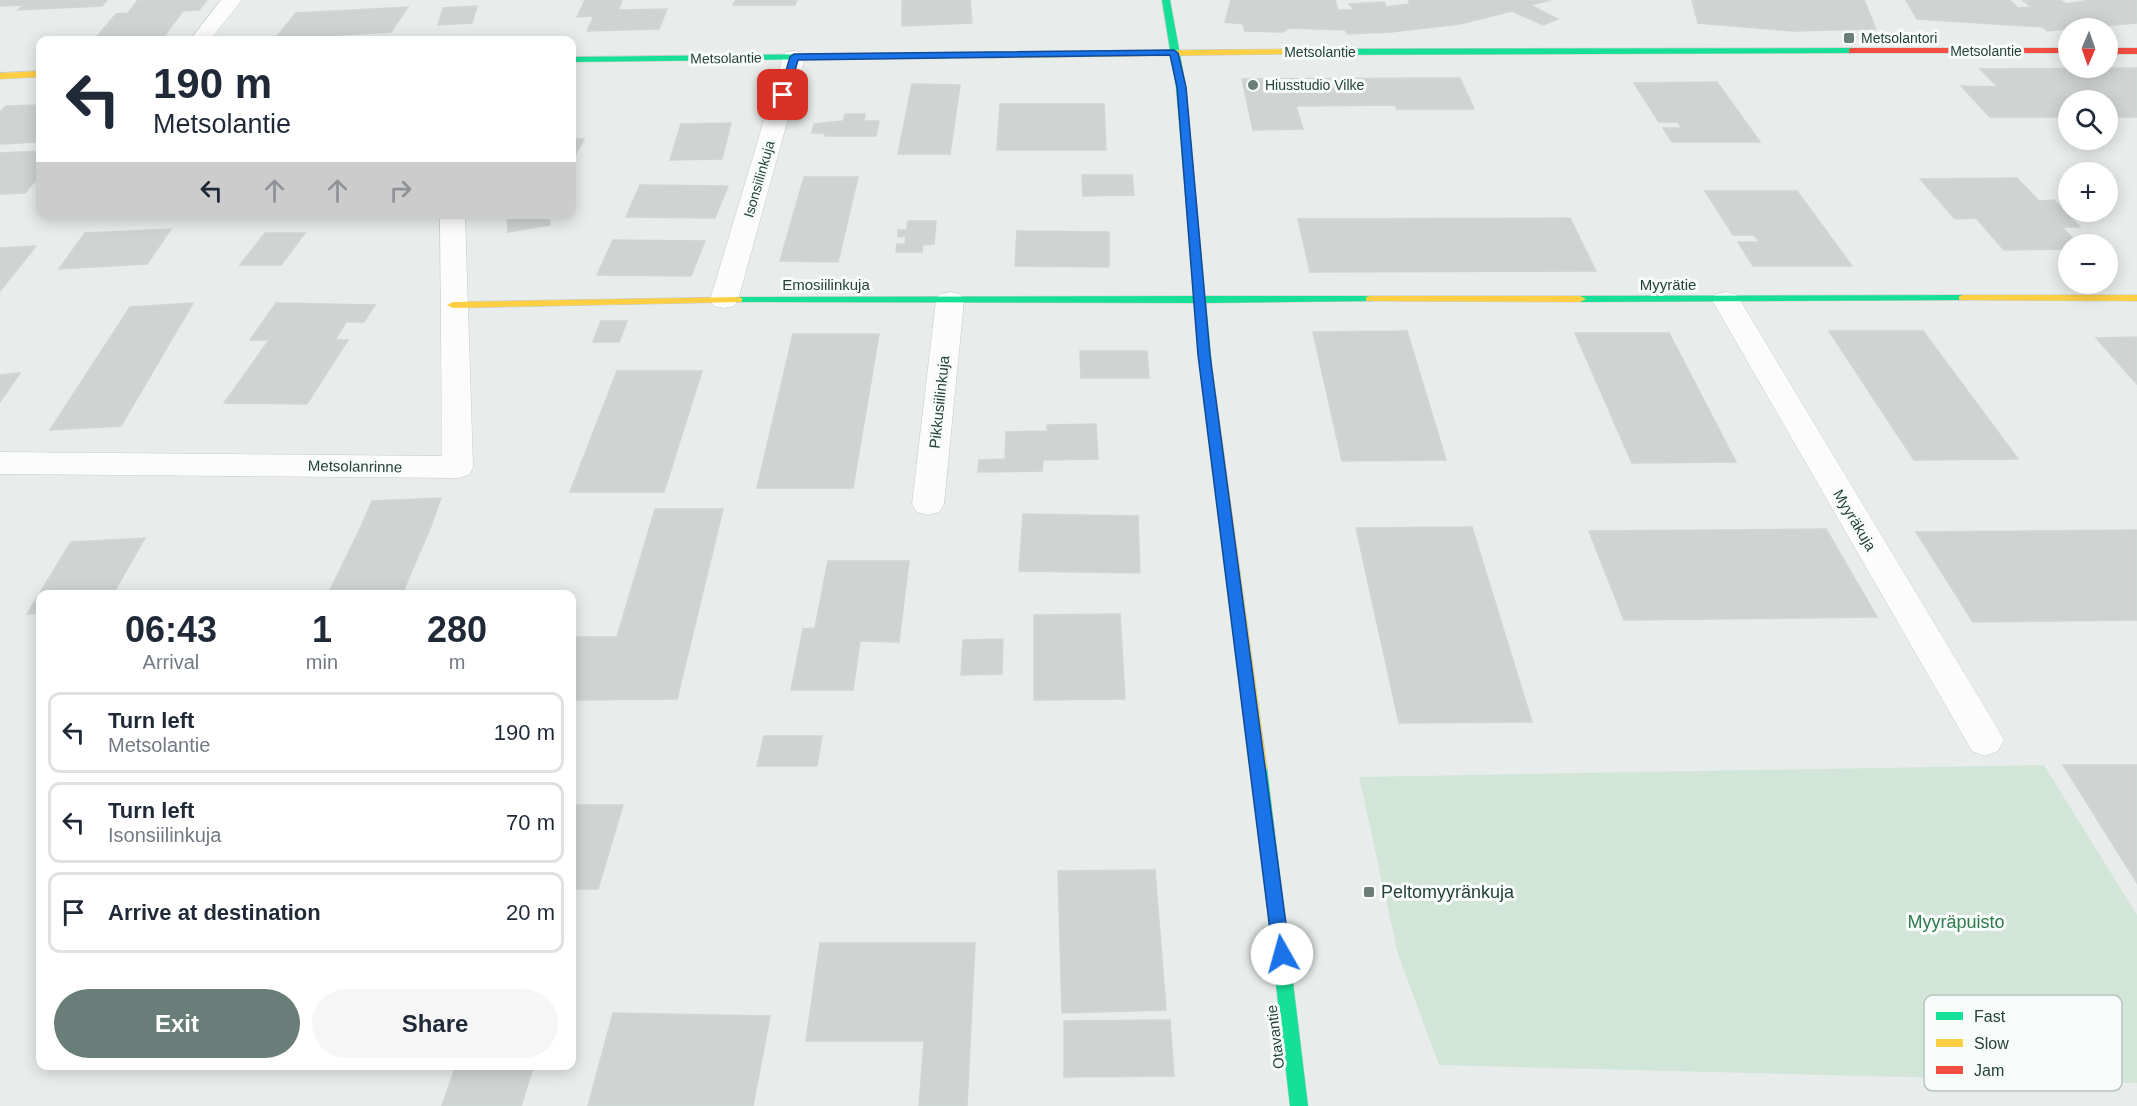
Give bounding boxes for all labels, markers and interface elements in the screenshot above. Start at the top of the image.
north arrow [2058,18,2118,78]
map controls [2058,18,2118,294]
place label: Metsolantori [1861,30,1937,46]
marker: Metsolantori [1842,31,1856,45]
street label: Metsolantie [1950,43,2022,59]
street label: Metsolantie [1284,44,1356,60]
street label: Metsolantie [690,49,762,67]
icon: left [54,60,132,138]
text: 190 m [153,60,272,107]
pin [757,69,808,120]
place label: Hiusstudio Vilke [1265,77,1365,93]
icon: arrive [766,78,799,111]
marker: Hiusstudio Vilke [1246,78,1260,92]
button: search [2058,90,2118,150]
text: Metsolantie [153,109,291,139]
street label: Isonsiilinkuja [740,138,778,219]
button: + [2058,162,2118,222]
icon: left [195,174,228,207]
icon: ahead [258,174,291,207]
icon: ahead [321,174,354,207]
icon: right [384,174,417,207]
button: − [2058,234,2118,294]
street label: Emosiilinkuja [782,276,870,293]
street label: Myyrätie [1640,276,1696,293]
street label: Pikkusiilinkuja [926,354,952,449]
street label: Metsolanrinne [308,457,402,475]
street label: Myyräkuja [1830,486,1880,554]
text: 06:43 [125,609,217,650]
text: 1 [312,609,332,650]
text: 280 [427,609,487,650]
text: Arrival [143,651,199,673]
text: min [306,651,338,673]
text: m [449,651,465,673]
text: Turn left [108,708,194,733]
icon: left [57,716,90,749]
text: 190 m [494,720,555,745]
text: Metsolantie [108,734,210,756]
text: Turn left [108,798,194,823]
icon: left [57,806,90,839]
text: 70 m [506,810,555,835]
text: Isonsiilinkuja [108,824,221,846]
place label: Peltomyyränkuja [1381,882,1515,902]
marker: Peltomyyränkuja [1362,885,1376,899]
icon: arrive [57,896,90,929]
text: Arrive at destination [108,900,321,925]
text: 20 m [506,900,555,925]
park label: Myyräpuisto [1907,912,2005,932]
position arrow [1250,922,1314,986]
button: Exit [54,989,300,1058]
button: Share [312,989,558,1058]
legend [1924,995,2122,1091]
street label: Otavantie [1263,1004,1287,1070]
text: Fast [1974,1008,2006,1025]
text: Slow [1974,1035,2009,1052]
text: Jam [1974,1062,2004,1079]

